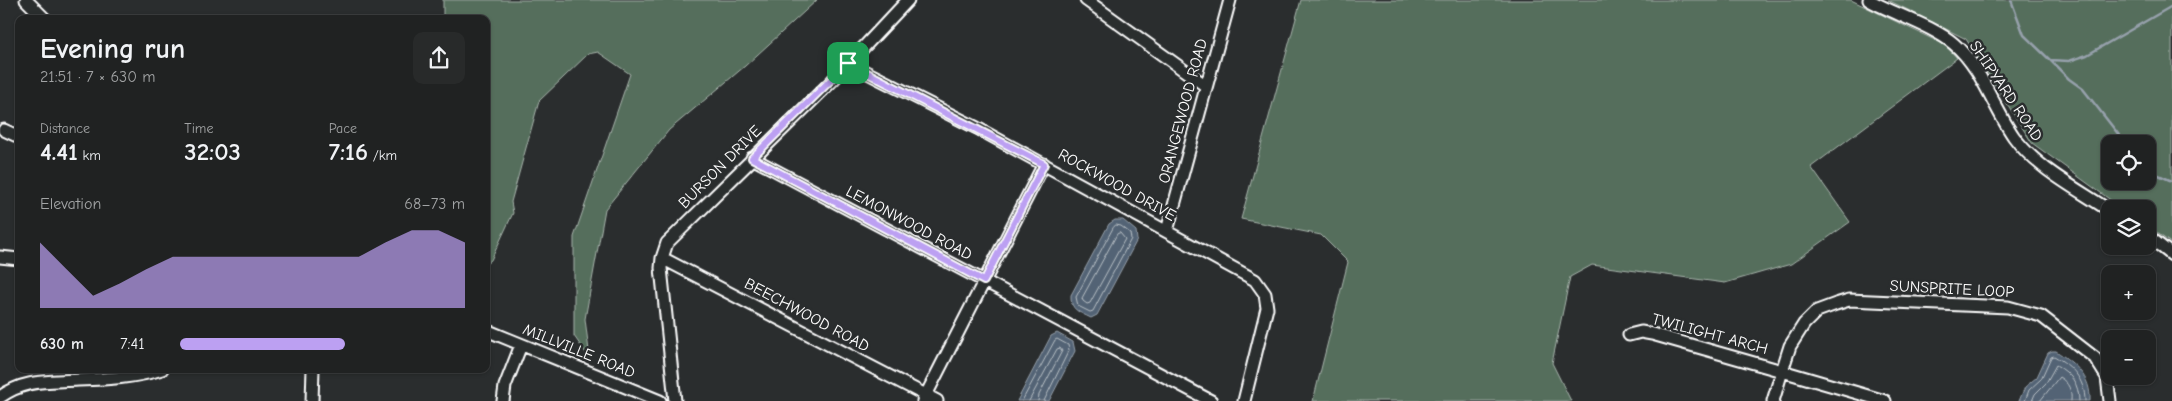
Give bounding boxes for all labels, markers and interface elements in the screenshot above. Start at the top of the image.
button: share [413,32,465,84]
text: Evening run [40,33,185,65]
street label: ORANGEWOOD ROAD [1155,37,1211,185]
street label: SHIPYARD ROAD [1966,37,2046,145]
pin [827,42,869,84]
icon: arrive [834,49,862,77]
text: 21:51 · 7 × 630 m [40,68,155,86]
text: Distance [40,120,90,137]
text: Time [184,120,213,137]
text: Pace [329,120,357,137]
street label: BURSON DRIVE [675,122,765,212]
map controls [2101,135,2156,385]
button: locate [2101,135,2156,190]
text: 4.41 [40,137,78,166]
text: 32:03 [184,137,241,166]
text: 7:16 [329,137,368,166]
street label: ROCKWOOD DRIVE [1055,145,1179,225]
text: km [78,147,101,164]
text: /km [368,147,397,164]
street label: LEMONWOOD ROAD [843,182,975,264]
text: Elevation [40,195,101,213]
text: 68–73 m [404,195,465,213]
button: layers [2101,200,2156,255]
button: + [2101,265,2156,320]
street label: BEECHWOOD ROAD [741,274,873,356]
street label: SUNSPRITE LOOP [1889,277,2015,301]
street label: TWILIGHT ARCH [1650,310,1770,358]
street label: MILLVILLE ROAD [520,320,638,382]
button: − [2101,330,2156,385]
text: 630 m [40,335,84,353]
text: 7:41 [120,335,145,353]

